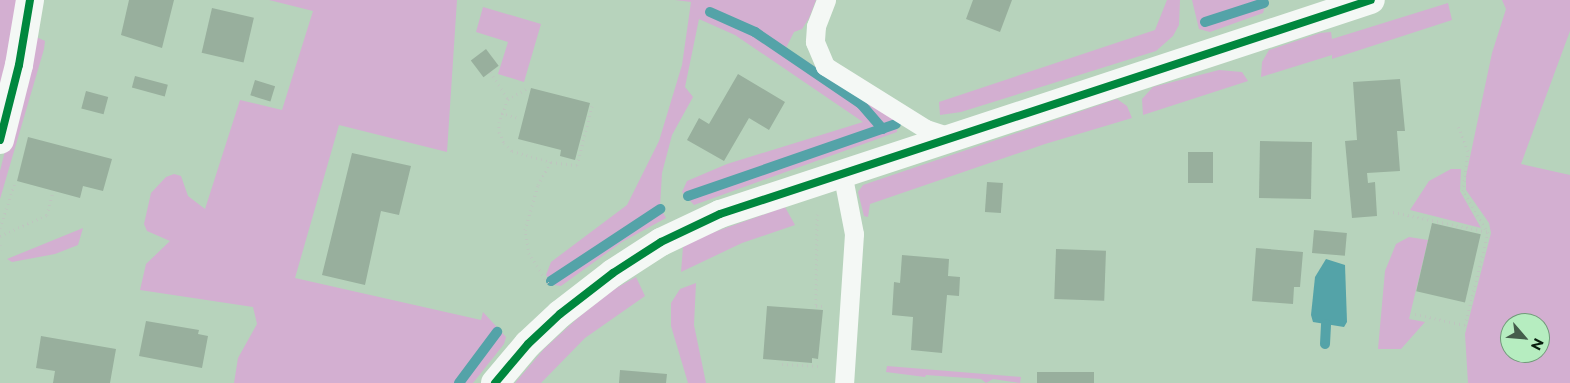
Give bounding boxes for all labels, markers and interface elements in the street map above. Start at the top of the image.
north arrow [1500,313,1550,363]
text: N [1527,335,1548,353]

